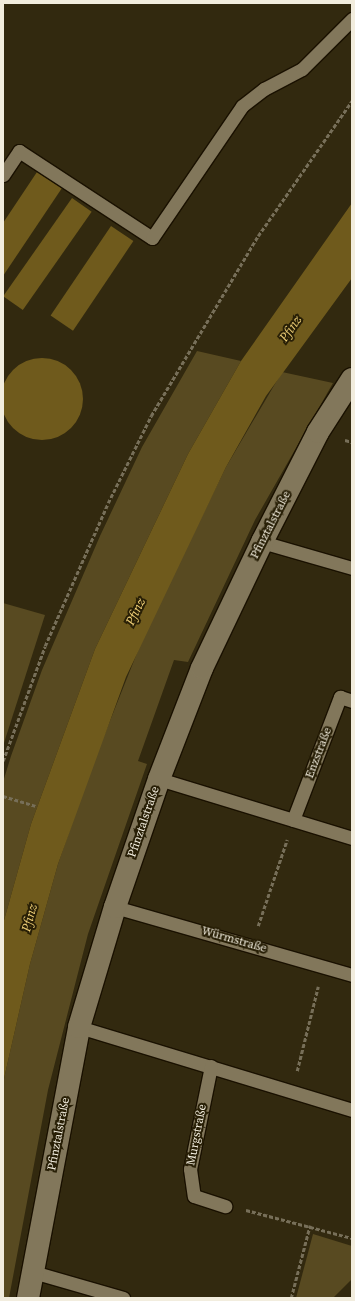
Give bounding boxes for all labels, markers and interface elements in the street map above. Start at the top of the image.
water label: Pfinz [277,313,305,345]
street label: Pfinztalstraße [248,489,294,561]
water label: Pfinz [123,596,149,628]
street label: Enzstraße [303,726,335,780]
street label: Pfinztalstraße [125,785,163,859]
water label: Pfinz [19,902,41,934]
street label: Würmstraße [200,924,268,956]
street label: Pfinztalstraße [45,1096,73,1172]
street label: Murgstraße [184,1103,210,1167]

